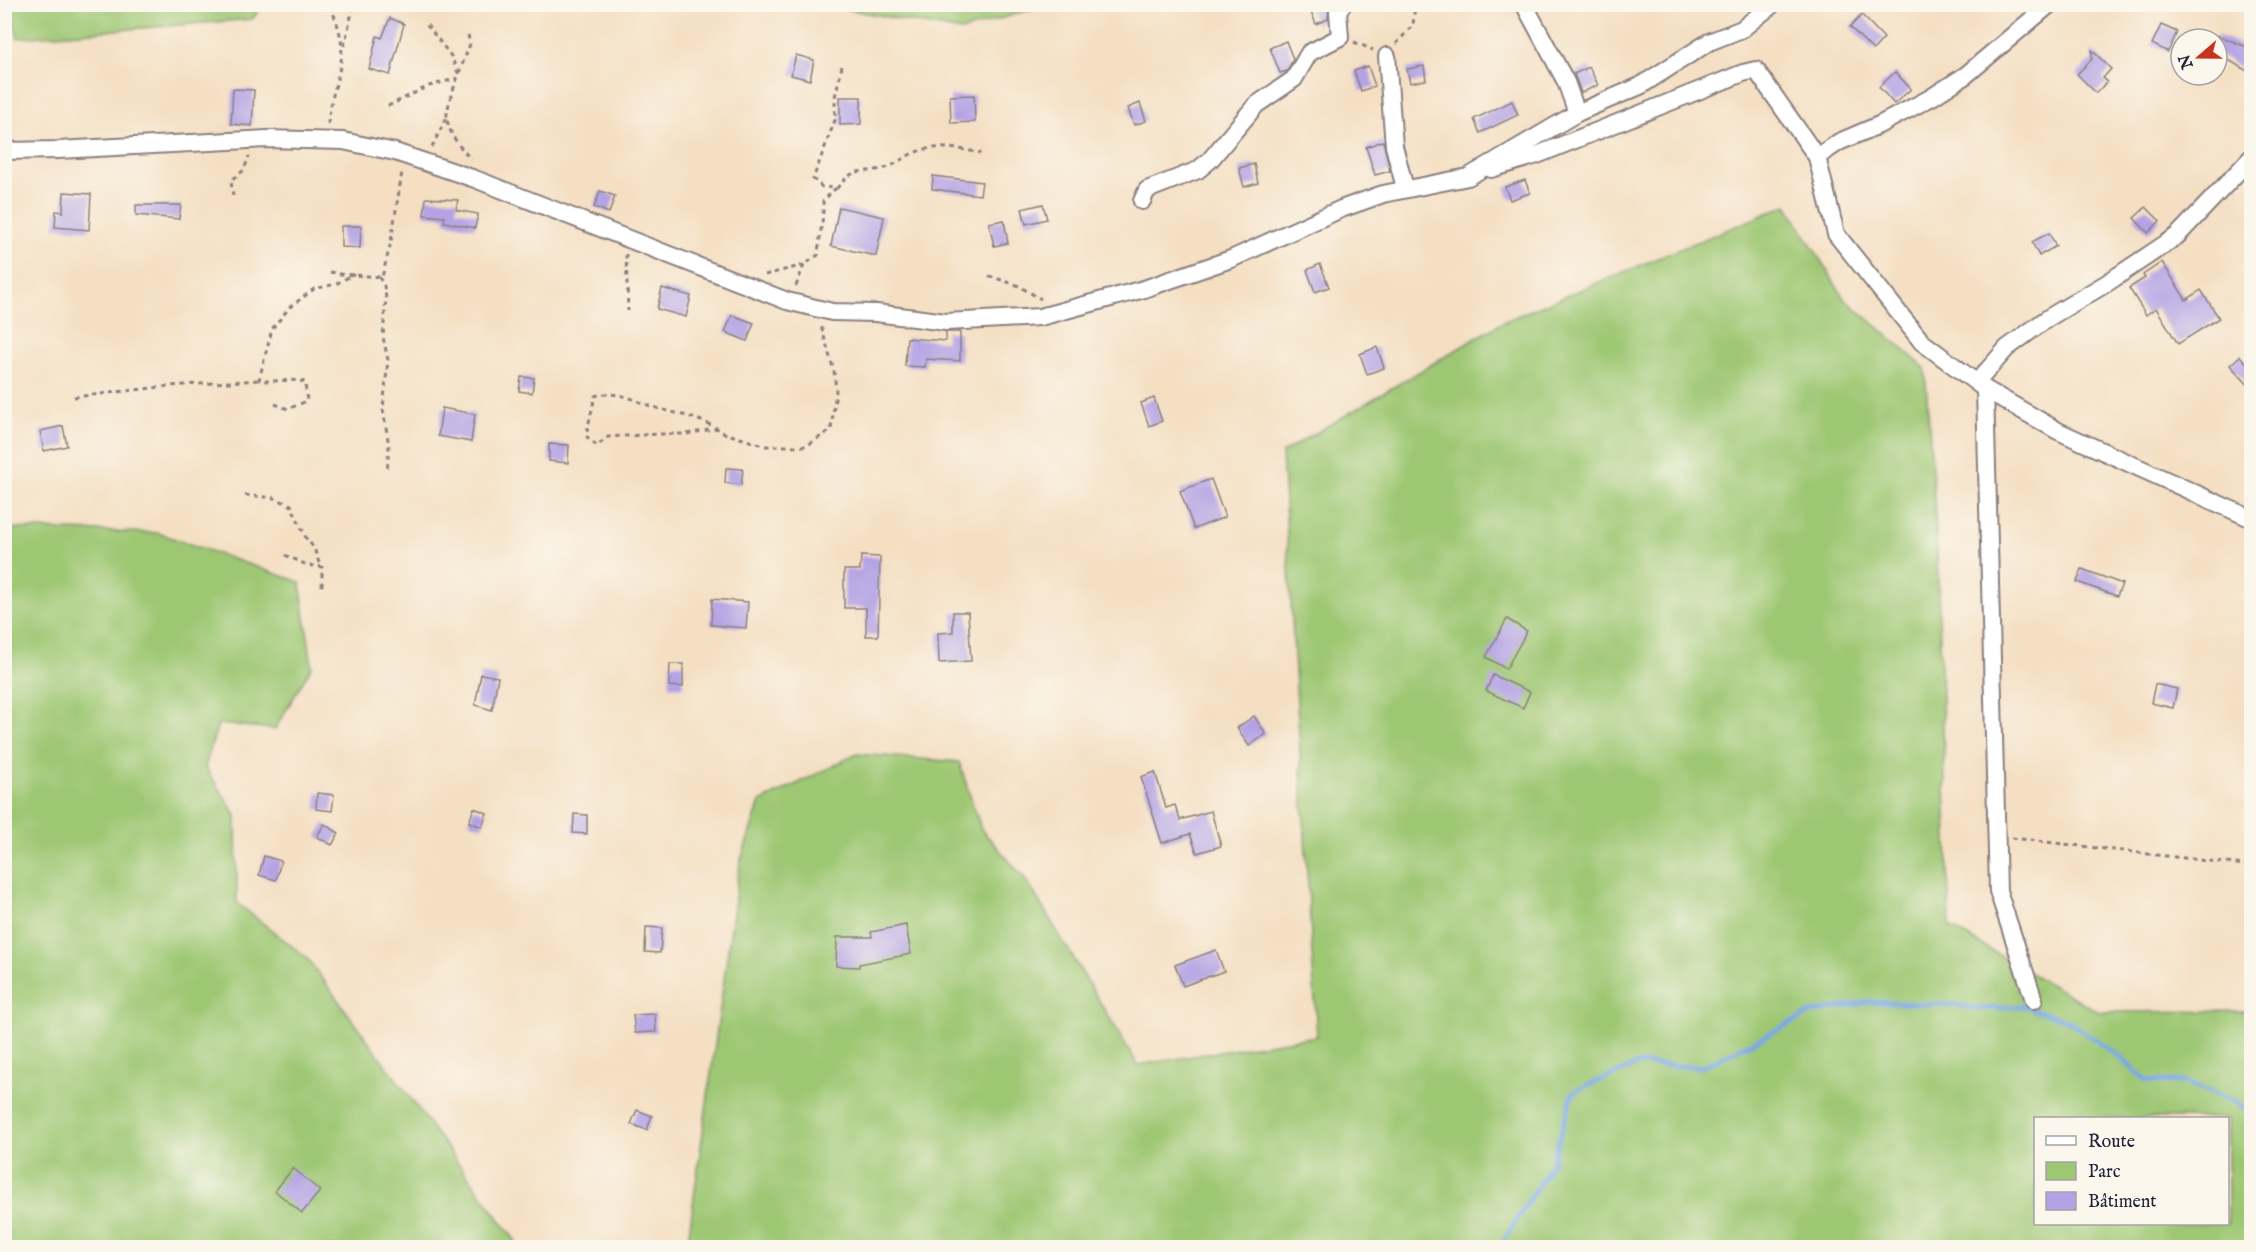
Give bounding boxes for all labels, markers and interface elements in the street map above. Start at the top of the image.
north arrow [2169,27,2229,87]
text: N [2175,51,2199,72]
legend [2034,1117,2229,1225]
text: Route [2088,1131,2135,1154]
text: Parc [2088,1161,2121,1184]
text: Bâtiment [2088,1191,2157,1214]

